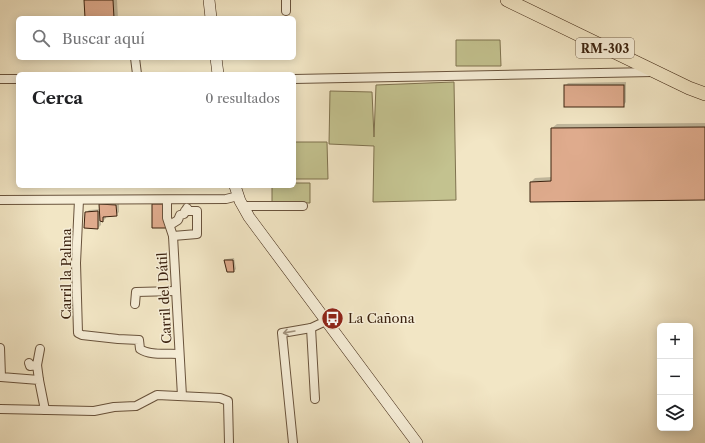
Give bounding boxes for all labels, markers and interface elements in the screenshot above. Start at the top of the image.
search box [16,16,296,60]
icon: search [30,27,52,49]
text: Buscar aquí [62,29,145,48]
road number: RM-303 [576,38,634,58]
text: Cerca [32,88,83,108]
text: 0 resultados [205,90,280,106]
street label: Carril la Palma [58,228,74,320]
street label: Carril del Dátil [154,252,174,344]
bus stop icon: La Cañona [319,305,345,331]
place label: La Cañona [348,310,415,326]
map controls [657,323,693,431]
button: + [657,323,693,359]
one-way arrow [283,328,296,336]
button: − [657,359,693,395]
button: layers [657,395,693,431]

